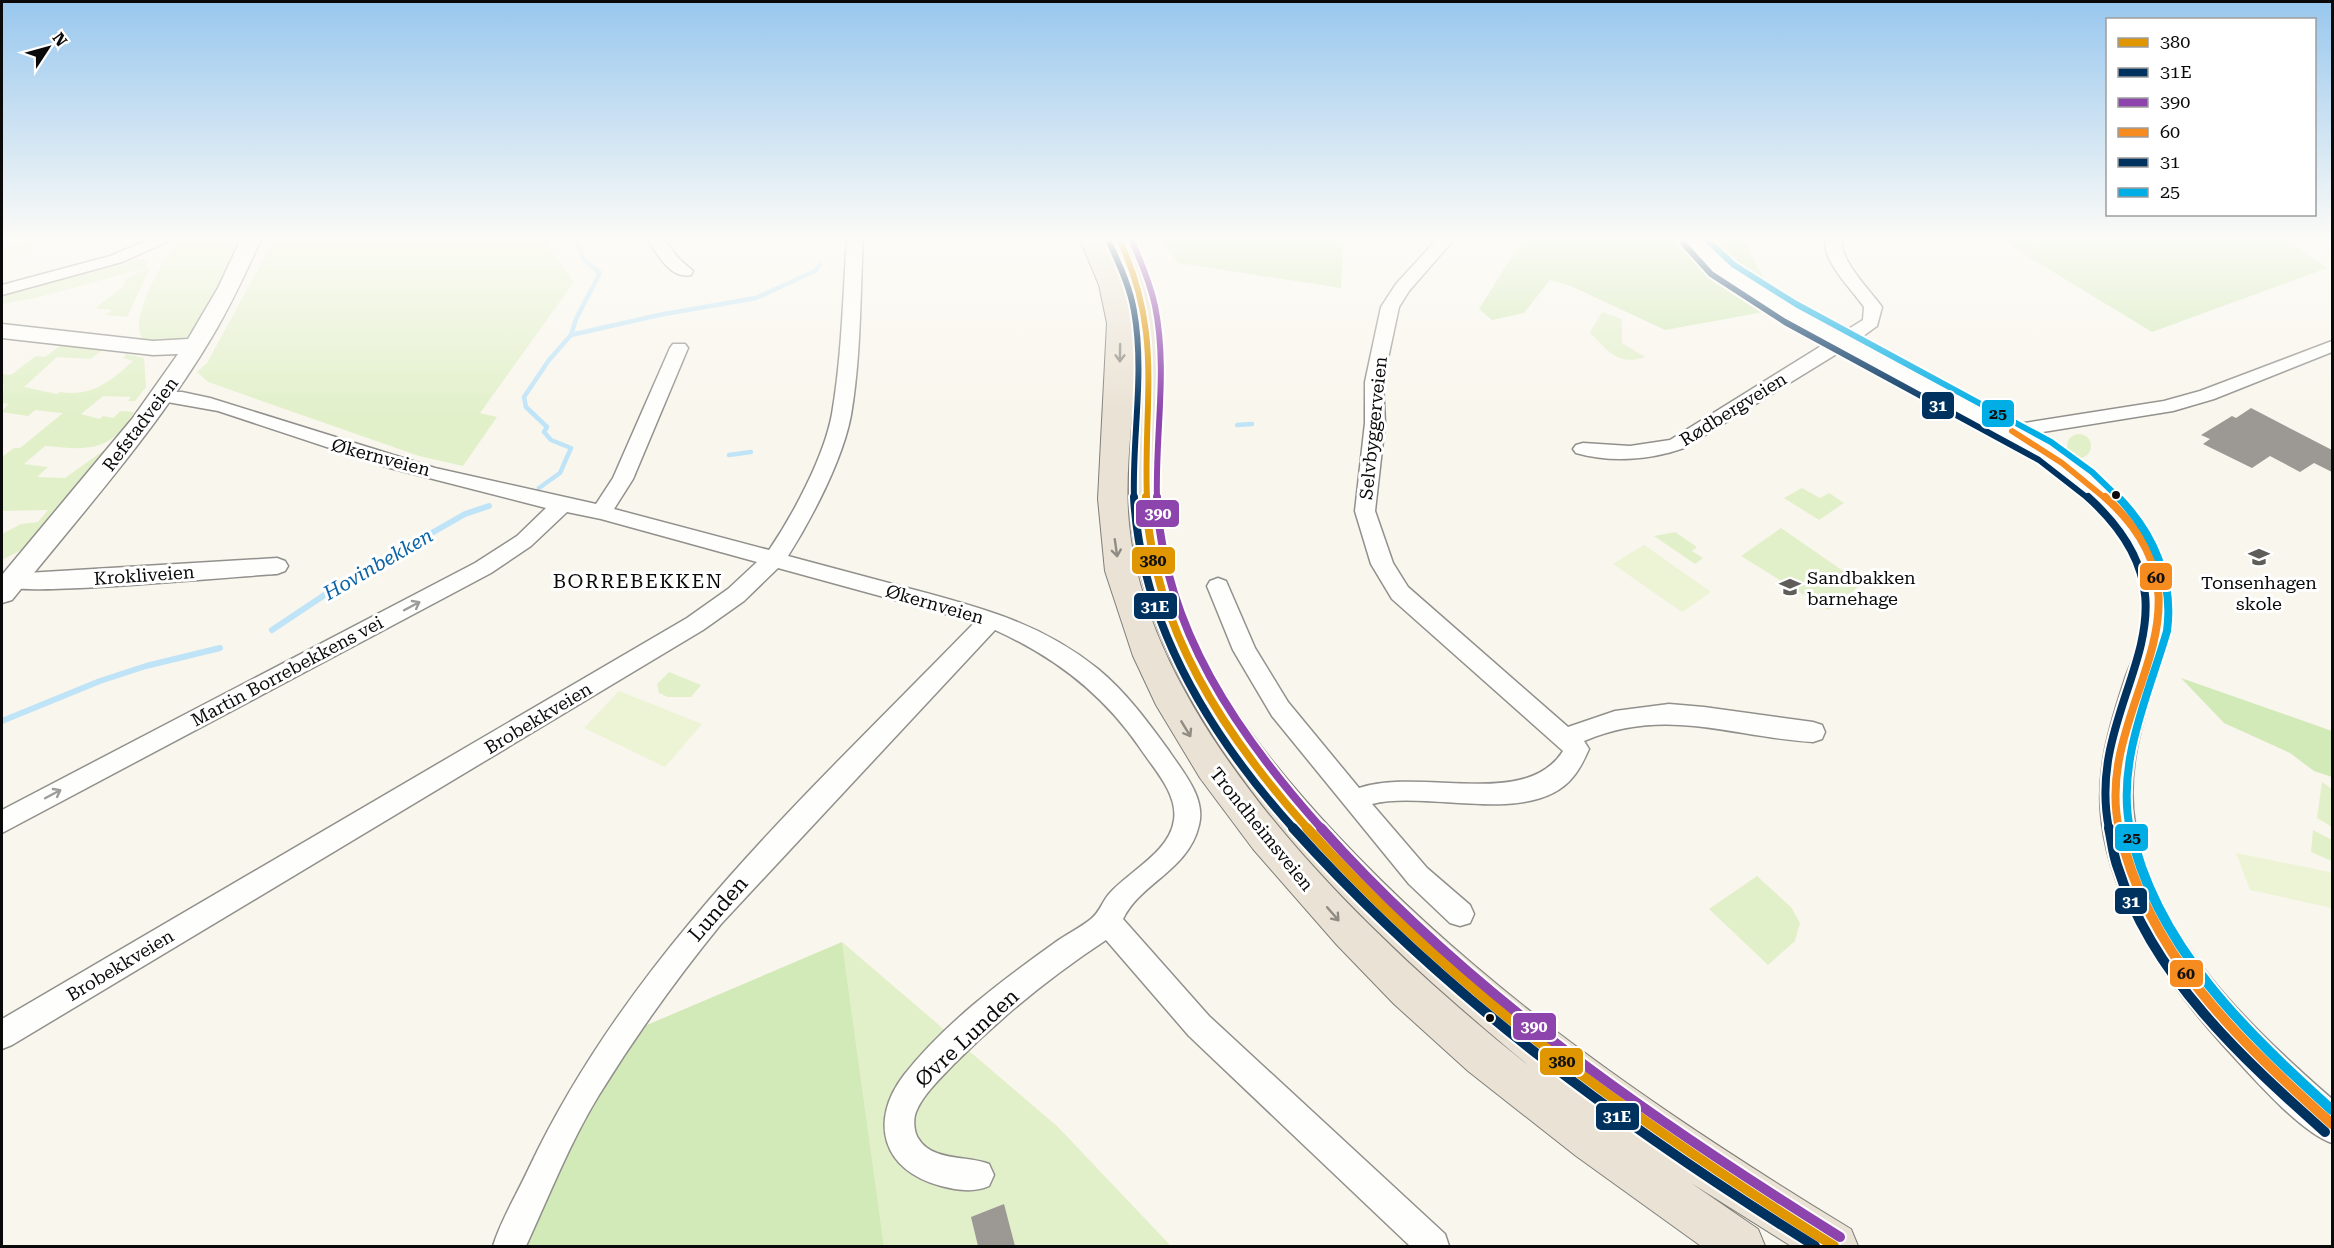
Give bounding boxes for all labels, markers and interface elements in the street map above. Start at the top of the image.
north arrow [18,18,78,78]
legend [2106,18,2316,216]
text: N [48,29,71,50]
text: 380 [2160,31,2190,52]
text: 31E [2160,61,2192,82]
text: 390 [2160,91,2190,112]
text: 60 [2160,121,2180,142]
text: 31 [2160,151,2180,172]
text: 25 [2160,181,2180,202]
one-way arrow [1114,343,1126,363]
street label: Selvbyggerveien [1355,355,1391,501]
street label: Rødbergveien [1676,368,1791,450]
street label: Refstadveien [98,373,182,475]
line badge: 31 [1921,391,1955,420]
text: 31 [1929,396,1947,415]
line badge: 25 [1981,399,2015,428]
text: 25 [1989,404,2007,423]
street label: Økernveien [329,434,433,480]
unlabelled marker [2110,489,2122,501]
line badge: 390 [1135,499,1180,528]
text: 390 [1145,504,1171,523]
water label: Hovinbekken [318,523,437,605]
one-way arrow [1111,538,1122,557]
school or university icon: Tonsenhagen skole [2247,545,2271,569]
line badge: 380 [1131,546,1176,575]
text: 380 [1140,551,1166,570]
street label: Krokliveien [93,561,195,589]
line badge: 60 [2139,562,2173,591]
place label: Sandbakken barnehage [1807,567,1916,609]
text: 60 [2147,568,2165,587]
district label: BORREBEKKEN [553,569,723,593]
place label: Tonsenhagen skole [2201,572,2317,614]
school or university icon: Sandbakken barnehage [1778,575,1802,599]
street label: Økernveien [884,580,987,628]
line badge: 31E [1133,592,1178,620]
text: 31E [1141,597,1169,616]
one-way arrow [402,600,420,611]
street label: Martin Borrebekkens vei [188,611,387,730]
street label: Brobekkveien [481,678,596,758]
one-way arrow [1180,720,1192,737]
street label: Trondheimsveien [1206,763,1318,895]
one-way arrow [44,788,62,800]
line badge: 25 [2114,823,2149,852]
text: 25 [2123,828,2141,847]
street label: Lunden [683,871,753,946]
line badge: 31 [2114,887,2148,915]
text: 31 [2122,892,2140,911]
one-way arrow [1326,906,1340,921]
street label: Brobekkveien [63,925,178,1005]
line badge: 60 [2169,959,2204,988]
text: 60 [2177,964,2195,983]
street label: Øvre Lunden [910,984,1024,1092]
unlabelled marker [1484,1012,1496,1024]
line badge: 390 [1512,1012,1557,1041]
text: 390 [1521,1017,1547,1036]
line badge: 380 [1539,1047,1584,1076]
text: 380 [1549,1052,1575,1071]
line badge: 31E [1595,1102,1640,1131]
text: 31E [1603,1107,1631,1126]

